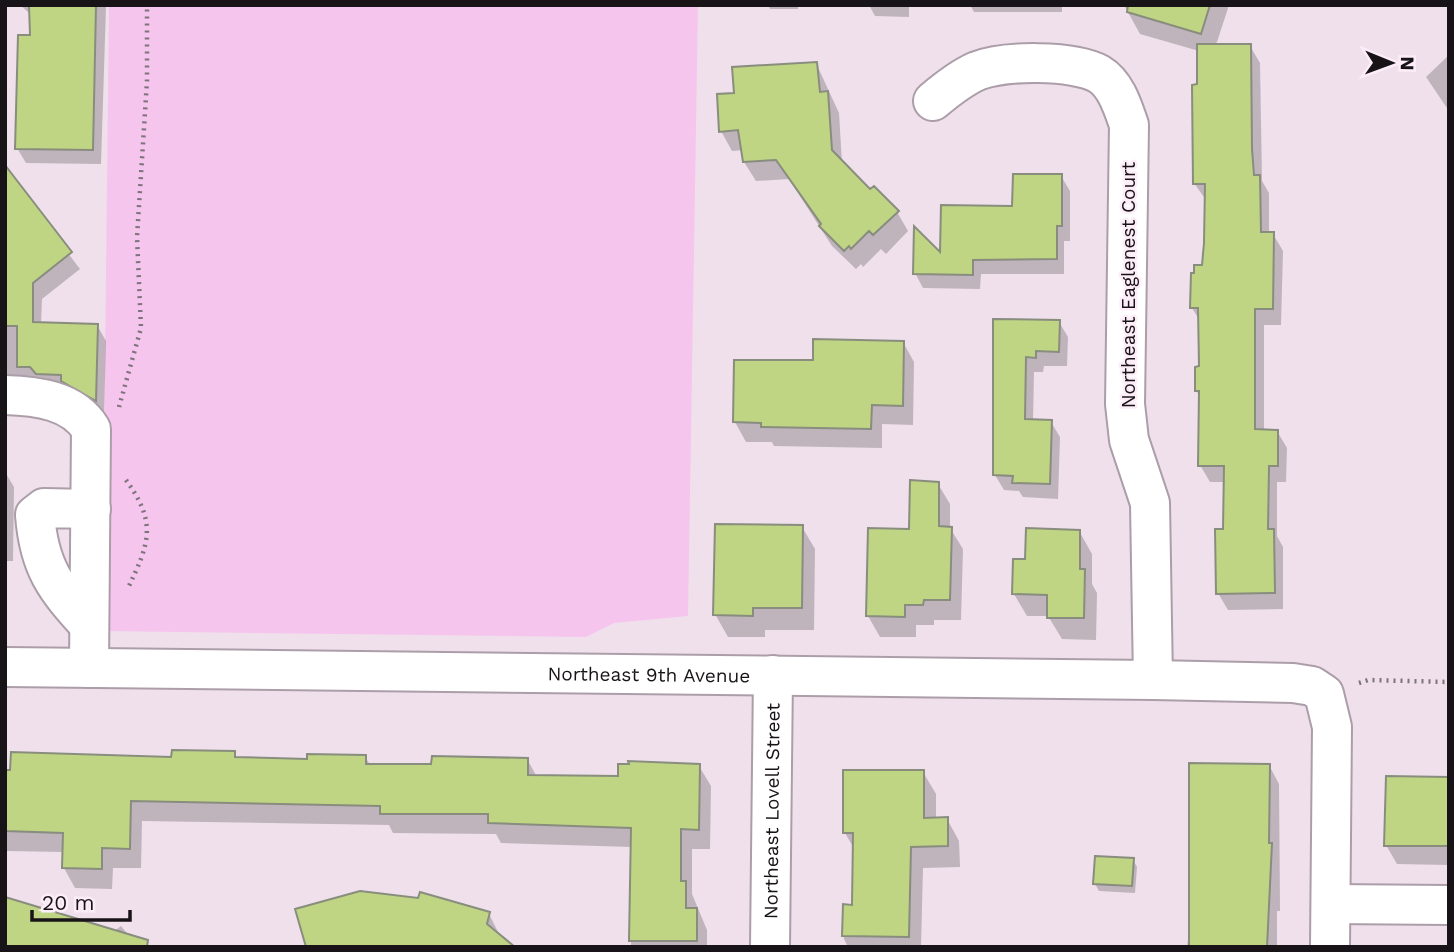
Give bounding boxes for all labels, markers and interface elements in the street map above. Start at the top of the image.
north arrow [1356,28,1426,98]
text: N [1396,56,1419,71]
street label: Northeast Eaglenest Court [1117,162,1140,408]
street label: Northeast 9th Avenue [547,662,750,687]
street label: Northeast Lovell Street [759,703,784,919]
scale bar [32,878,130,922]
text: 20 m [42,890,94,915]

